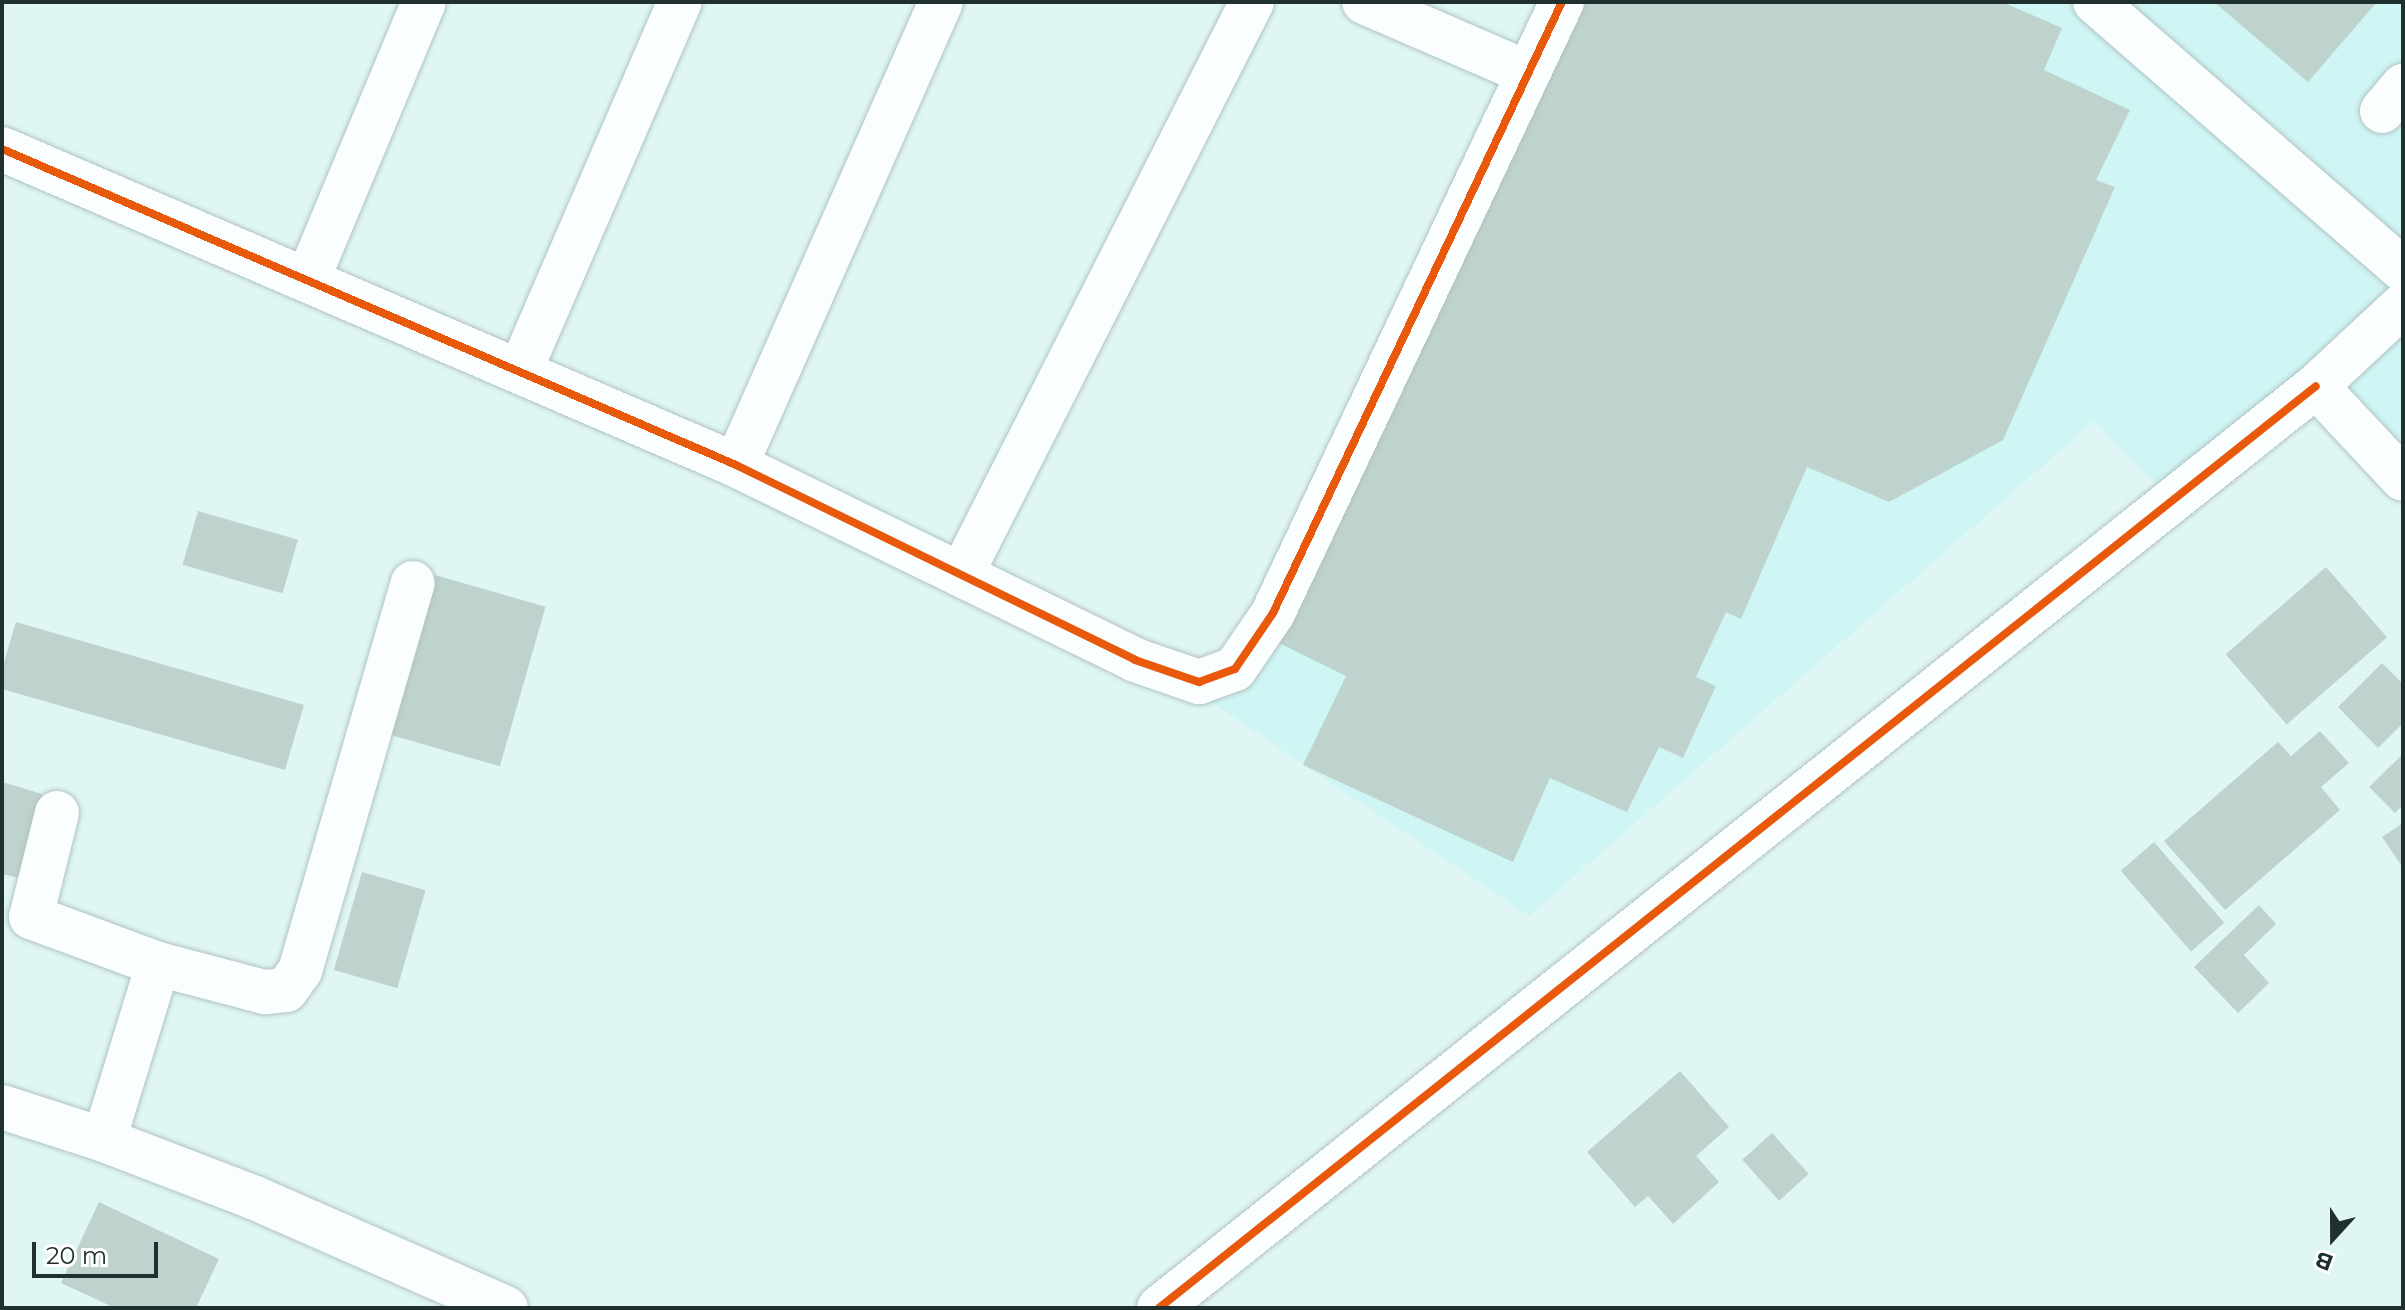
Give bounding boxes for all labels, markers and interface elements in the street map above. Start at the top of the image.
north arrow [2293,1198,2373,1278]
scale bar [36,1226,162,1276]
text: 20 m [46,1241,107,1270]
text: B [2312,1245,2337,1276]

